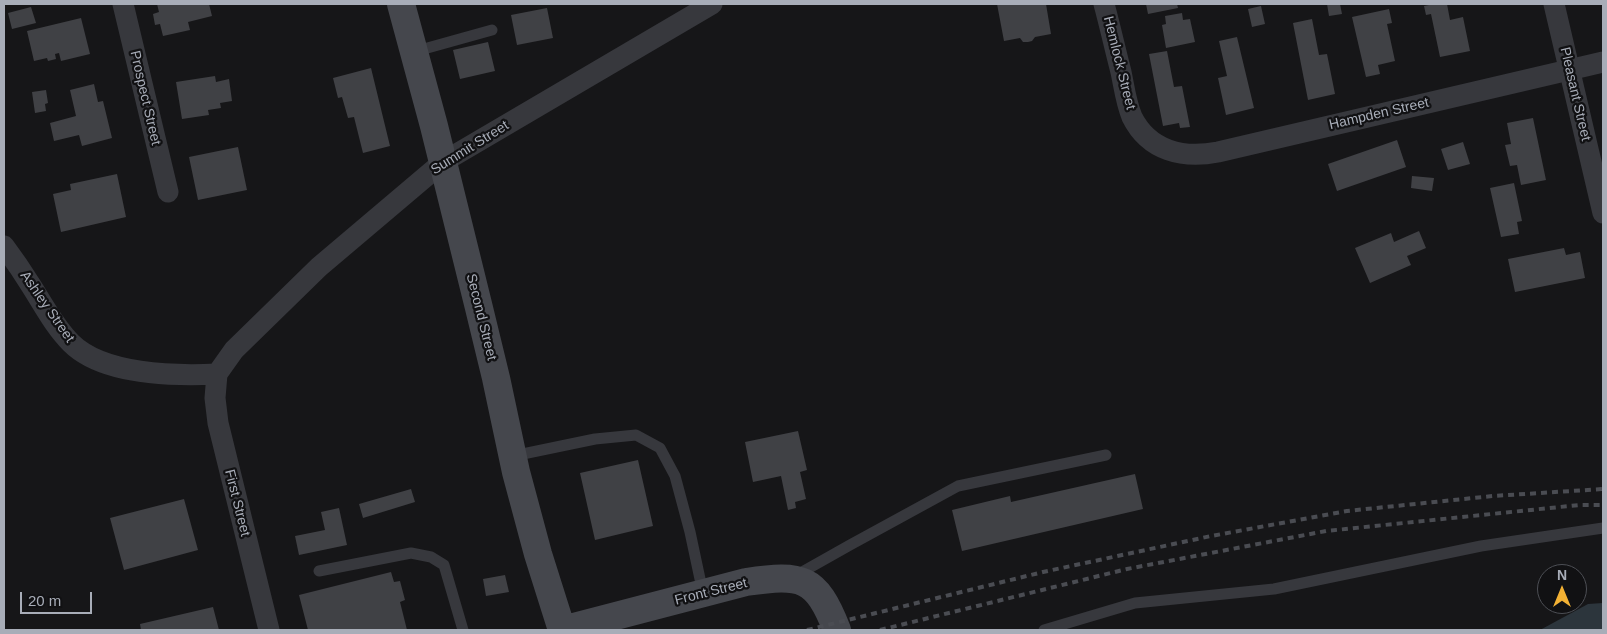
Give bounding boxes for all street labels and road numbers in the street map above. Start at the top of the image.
street label: Hemlock Street [1099,15,1139,111]
street label: Pleasant Street [1556,45,1594,143]
street label: Prospect Street [126,49,164,147]
street label: Hampden Street [1327,94,1431,134]
street label: Summit Street [428,117,512,179]
street label: Ashley Street [16,268,78,346]
street label: Second Street [462,272,500,362]
street label: First Street [221,468,253,538]
street label: Front Street [673,575,749,609]

